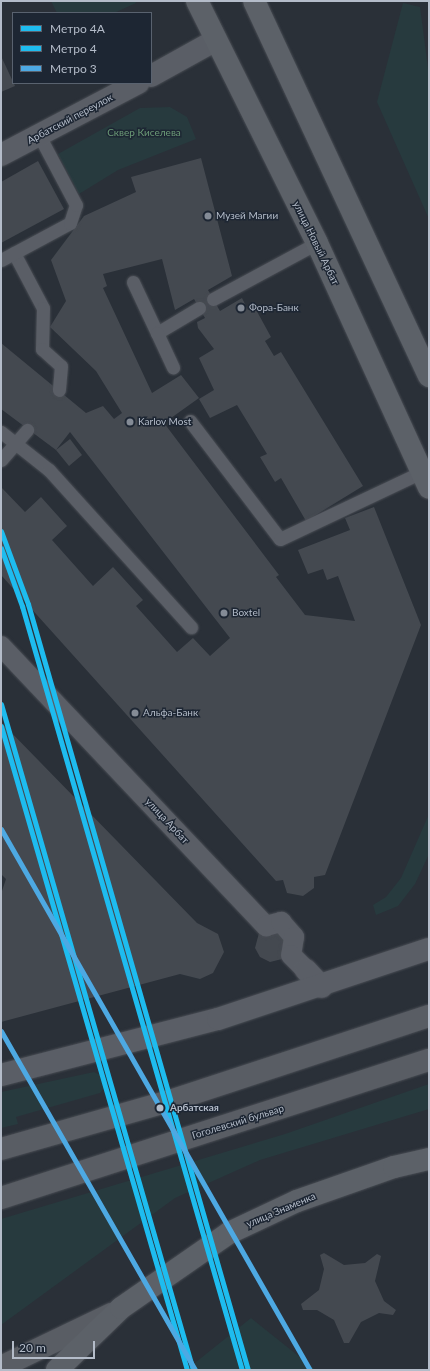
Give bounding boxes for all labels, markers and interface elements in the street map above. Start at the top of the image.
legend [12,12,152,84]
text: Метро 4А [50,21,105,36]
text: Метро 4 [50,41,97,56]
text: Метро 3 [50,61,97,76]
street label: Арбатский переулок [25,91,115,147]
park label: Сквер Киселева [107,127,181,139]
street label: улица Новый Арбат [291,199,341,287]
place label: Музей Магии [216,210,278,222]
marker: Музей Магии [203,211,213,221]
place label: Фора-Банк [249,302,299,314]
marker: Фора-Банк [236,303,246,313]
place label: Karlov Most [138,416,192,428]
marker: Karlov Most [125,417,135,427]
place label: Boxtel [232,607,260,619]
marker: Boxtel [219,608,229,618]
place label: Альфа-Банк [143,707,198,719]
marker: Альфа-Банк [130,708,140,718]
street label: улица Арбат [143,796,191,846]
marker: Арбатская [153,1101,167,1115]
place label: Арбатская [170,1102,219,1114]
street label: Гоголевский бульвар [191,1102,285,1142]
street label: улица Знаменка [244,1190,318,1230]
scale bar [14,1333,97,1359]
text: 20 m [19,1340,46,1355]

